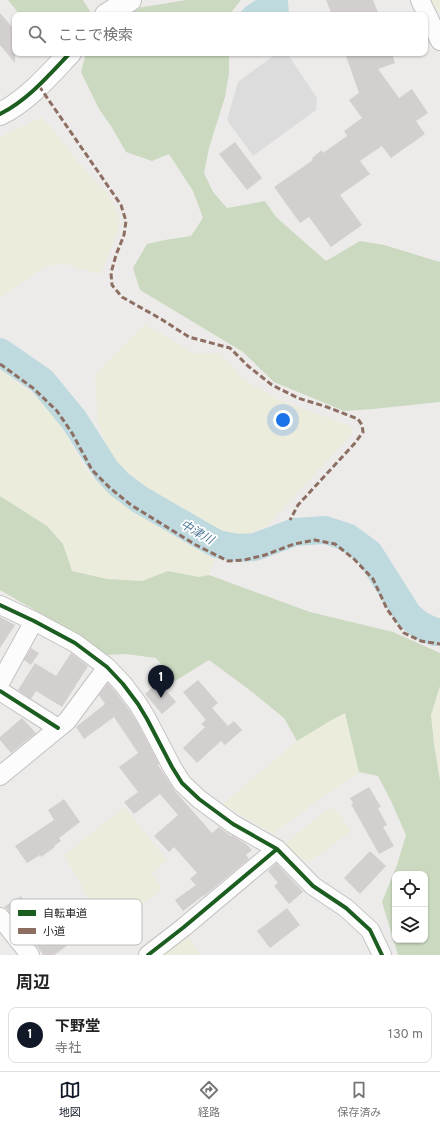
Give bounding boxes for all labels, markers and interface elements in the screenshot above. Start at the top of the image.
search box [12,12,428,56]
icon: search [26,23,48,45]
text: ここで検索 [58,27,133,46]
your location [273,410,293,430]
water label: 中津川 [177,517,218,550]
pin: 1 [148,665,174,698]
map controls [392,871,428,943]
button: locate [392,871,428,907]
legend [10,899,142,945]
text: 自転車道 [43,907,87,921]
button: layers [392,907,428,943]
text: 小道 [43,925,65,939]
text: 周辺 [16,973,50,995]
text: 下野堂 [55,1018,100,1037]
text: 1 [27,1027,33,1043]
text: 130 m [388,1027,423,1043]
text: 寺社 [55,1041,81,1057]
tab: 地図 [59,1079,81,1120]
tab: 経路 [198,1079,220,1120]
tab: 保存済み [337,1079,381,1120]

